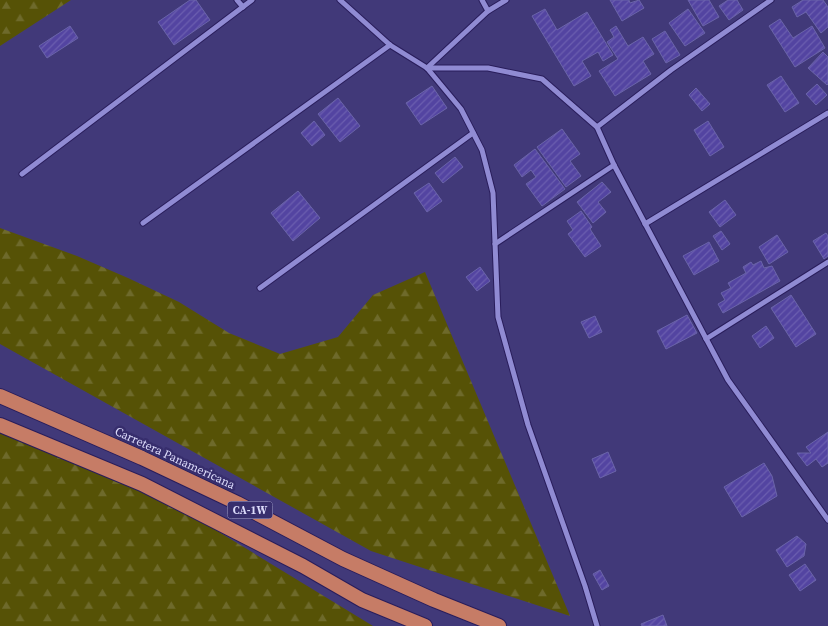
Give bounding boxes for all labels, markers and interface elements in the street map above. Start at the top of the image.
street label: Carretera Panamericana [112,423,239,493]
road number: CA-1W [228,502,272,518]

